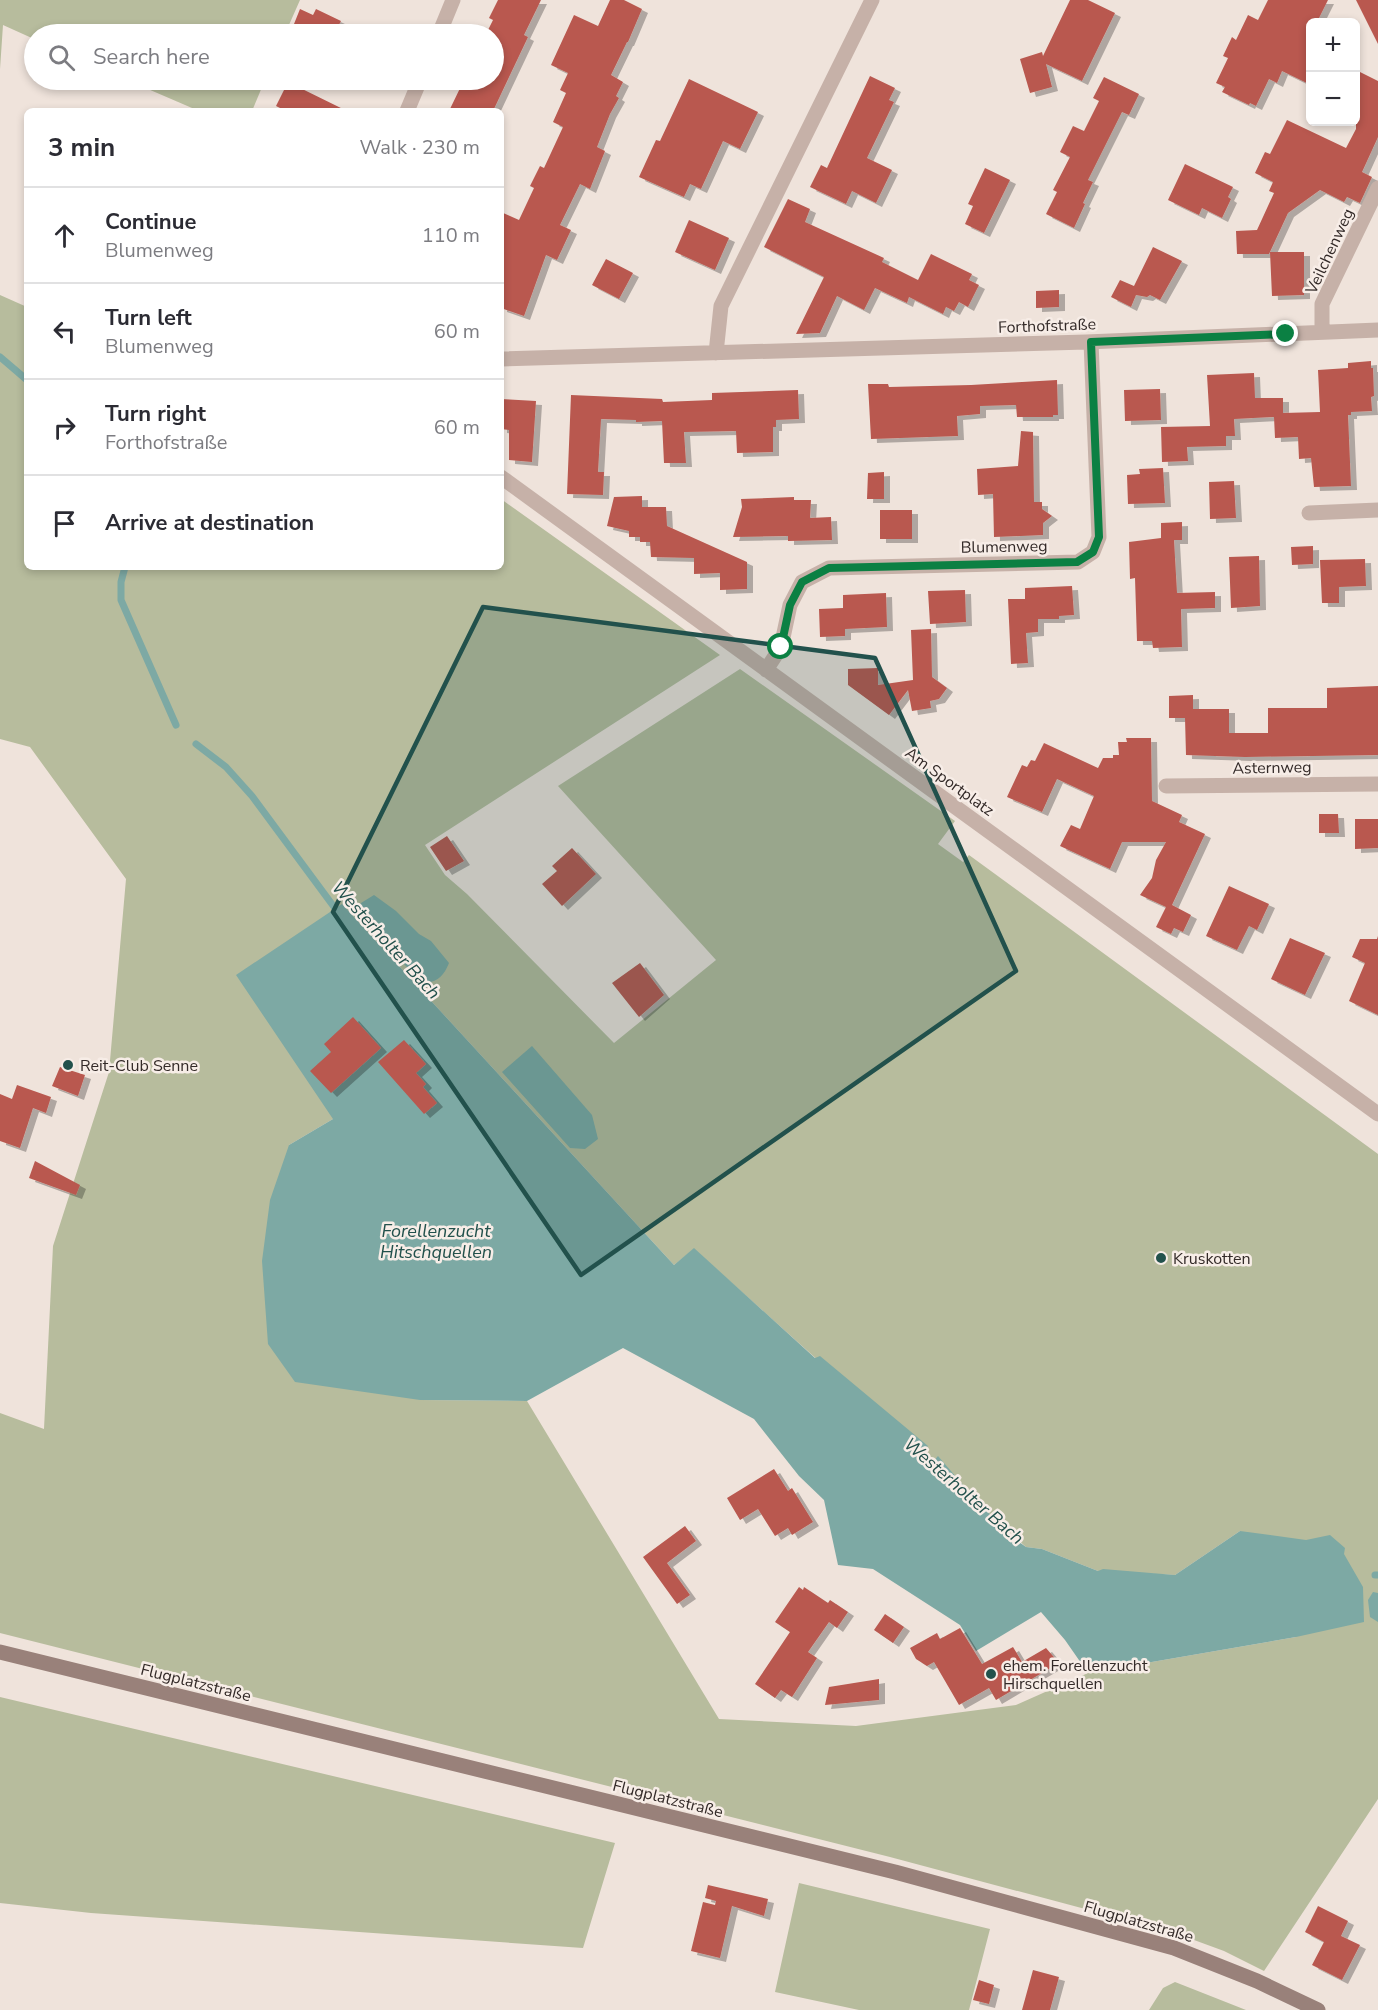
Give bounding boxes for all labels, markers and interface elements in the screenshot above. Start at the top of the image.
map controls [1306,18,1360,126]
button: + [1306,18,1360,72]
search box [24,24,504,90]
icon: search [45,41,78,74]
text: Search here [93,42,210,72]
button: − [1306,72,1360,126]
text: 3 min [48,130,115,165]
text: Walk · 230 m [360,134,480,161]
street label: Veilchenweg [1300,205,1359,299]
text: Continue [105,207,196,237]
icon: ahead [48,219,81,252]
text: 110 m [422,222,480,249]
text: Blumenweg [105,237,214,264]
text: Turn left [105,303,192,333]
street label: Forthofstraße [998,313,1096,339]
icon: left [48,315,81,348]
text: 60 m [434,318,480,345]
route end [1272,320,1298,346]
text: Blumenweg [105,333,214,360]
text: Turn right [105,399,206,429]
icon: right [48,411,81,444]
text: 60 m [434,414,480,441]
text: Forthofstraße [105,429,227,456]
icon: arrive [48,507,81,540]
text: Arrive at destination [105,508,314,538]
street label: Blumenweg [960,535,1048,559]
route start [767,633,793,659]
street label: Am Sportplatz [901,742,998,822]
street label: Asternweg [1232,756,1312,780]
water label: Westerholter Bach [326,876,446,1004]
place label: Reit-Club Senne [80,1055,198,1077]
marker: Reit-Club Senne [61,1058,75,1072]
water label: Forellenzucht Hitschquellen [380,1219,492,1264]
place label: Kruskotten [1173,1248,1251,1270]
marker: Kruskotten [1154,1251,1168,1265]
water label: Westerholter Bach [899,1432,1029,1550]
place label: ehem. Forellenzucht Hirschquellen [1003,1655,1148,1695]
street label: Flugplatzstraße [138,1659,253,1707]
marker: ehem. Forellenzucht Hirschquellen [984,1667,998,1681]
street label: Flugplatzstraße [610,1775,725,1823]
street label: Flugplatzstraße [1081,1896,1196,1948]

